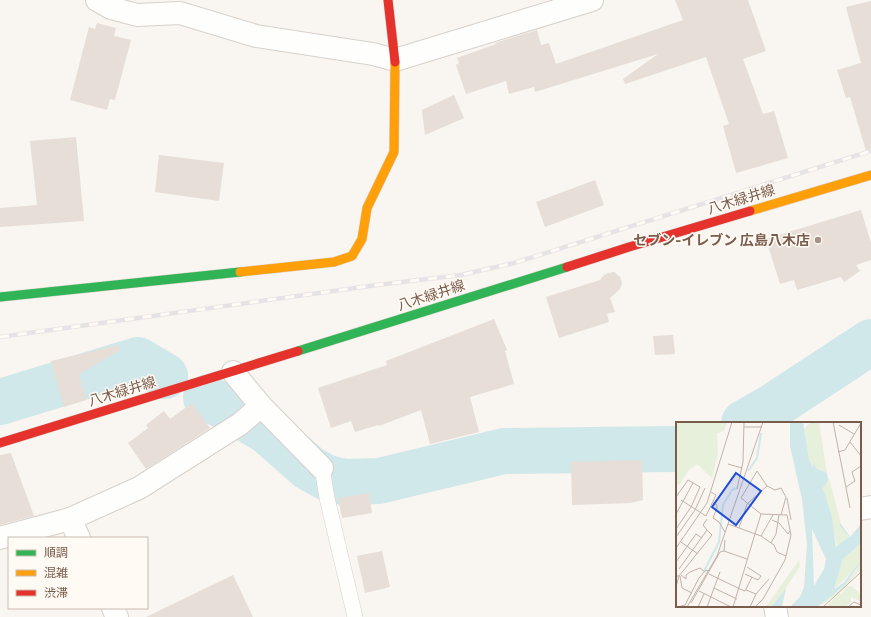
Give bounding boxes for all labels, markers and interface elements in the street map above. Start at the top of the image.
street label: 八木緑井線 [705,180,777,217]
place label: セブン-イレブン 広島八木店 [633,231,810,248]
marker: セブン-イレブン 広島八木店 [813,235,823,245]
street label: 八木緑井線 [395,276,467,313]
street label: 八木緑井線 [86,372,158,409]
inset map [676,422,861,607]
legend [8,537,148,609]
text: 順調 [44,545,68,559]
text: 混雑 [44,565,68,579]
text: 渋滞 [44,585,68,599]

